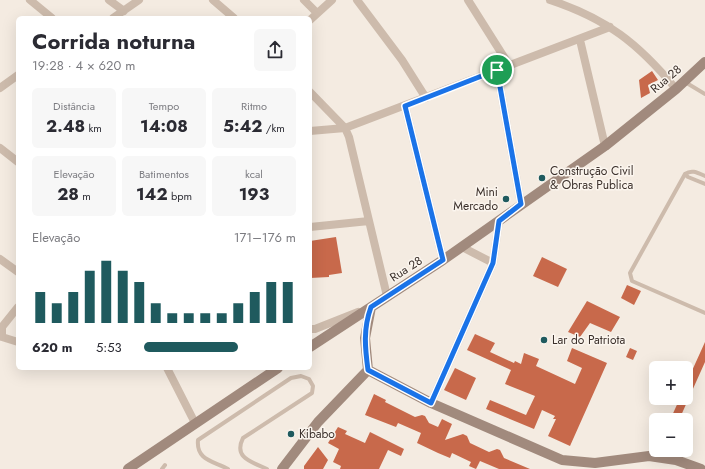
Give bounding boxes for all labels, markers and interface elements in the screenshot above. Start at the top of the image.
text: Corrida noturna [32,25,195,57]
button: share [254,29,296,71]
pin [480,53,514,87]
text: 19:28 · 4 × 620 m [32,56,135,75]
icon: arrive [486,59,508,81]
street label: Rua 28 [647,61,685,97]
text: Distância [53,98,95,114]
text: Tempo [149,98,179,114]
text: Ritmo [241,98,267,114]
text: 2.48 [46,114,85,138]
text: 14:08 [140,114,188,138]
text: 5:42 [223,114,263,138]
text: km [85,120,102,136]
text: /km [263,120,285,136]
place label: Construção Civil & Obras Publica [550,162,633,194]
text: Elevação [54,166,94,182]
text: Batimentos [139,166,189,182]
text: kcal [245,166,263,182]
marker: Construção Civil & Obras Publica [537,173,547,183]
text: 28 [57,182,79,206]
text: 142 [136,182,168,206]
text: 193 [239,182,269,206]
place label: Mini Mercado [453,183,498,215]
text: m [79,188,91,204]
text: bpm [168,188,192,204]
marker: Mini Mercado [501,194,511,204]
text: Elevação [32,228,80,247]
text: 171–176 m [234,228,296,247]
street label: Rua 28 [386,252,426,286]
place label: Lar do Patriota [552,331,625,349]
marker: Lar do Patriota [539,335,549,345]
text: 620 m [32,338,72,357]
text: 5:53 [96,338,122,357]
map controls [649,361,693,457]
button: + [649,361,693,405]
button: − [649,413,693,457]
place label: Kibabo [299,425,335,443]
marker: Kibabo [286,429,296,439]

